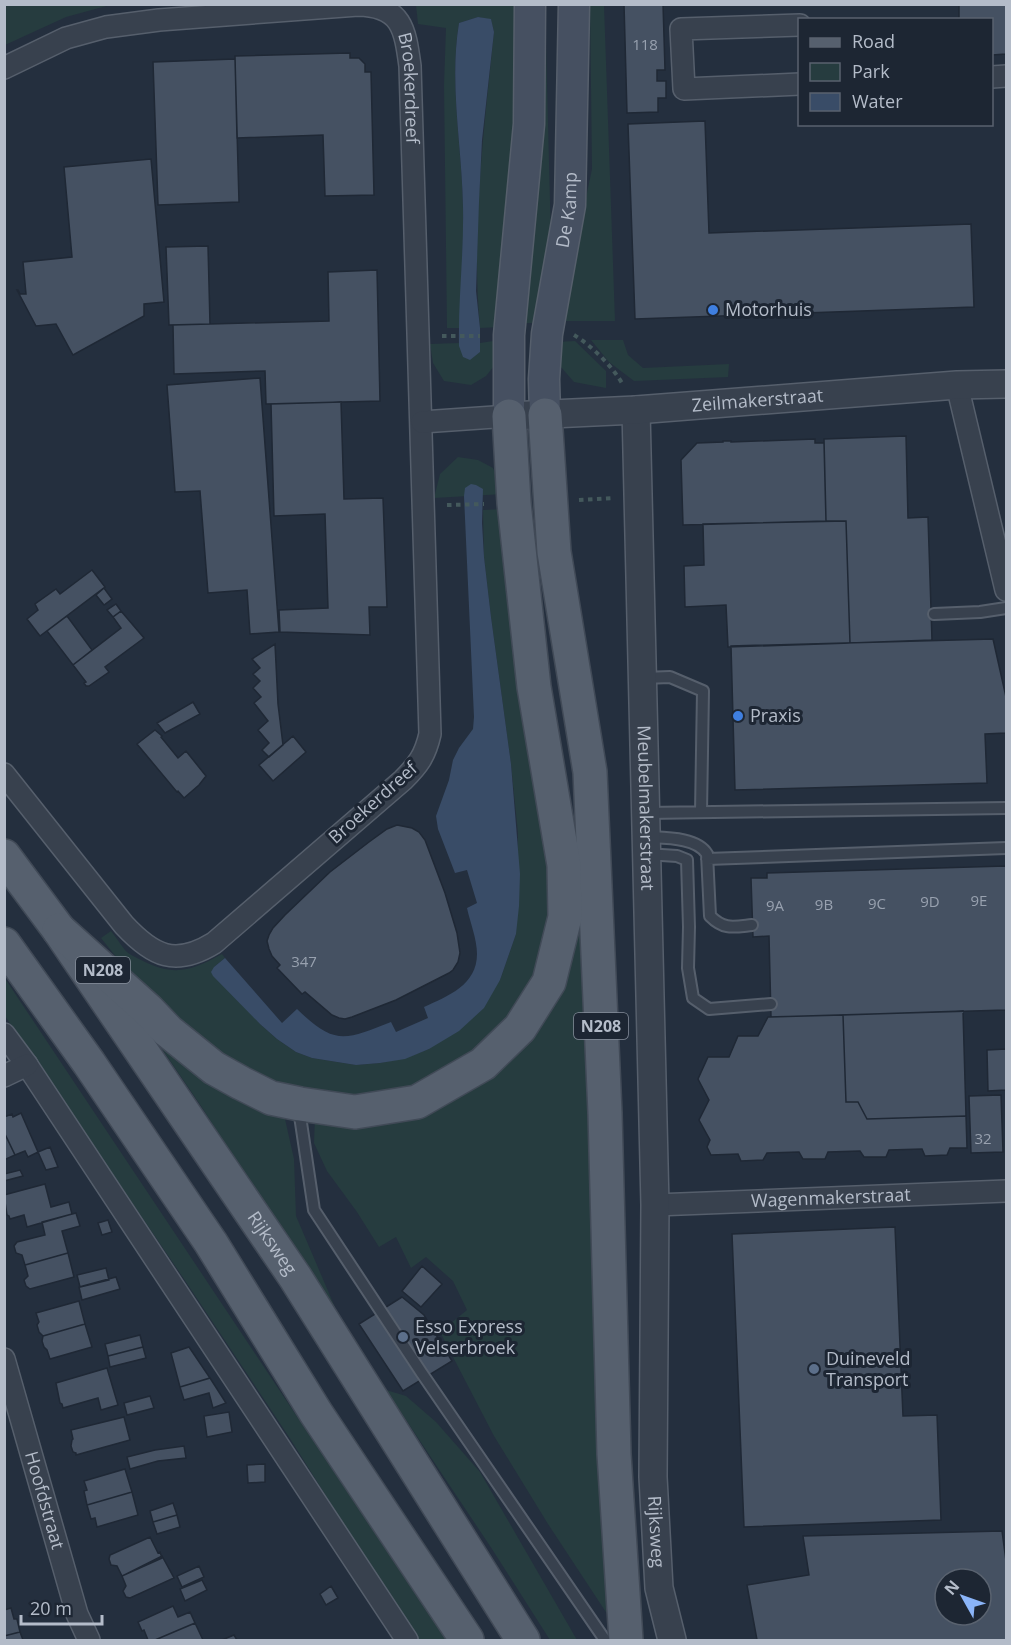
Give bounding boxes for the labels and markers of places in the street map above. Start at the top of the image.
place label: Motorhuis [725,297,812,321]
marker: Motorhuis [706,303,720,317]
place label: Praxis [750,703,801,727]
marker: Praxis [731,709,745,723]
place label: Esso Express Velserbroek [415,1314,523,1359]
marker: Esso Express Velserbroek [396,1330,410,1344]
place label: Duineveld Transport [826,1346,910,1391]
marker: Duineveld Transport [807,1362,821,1376]

